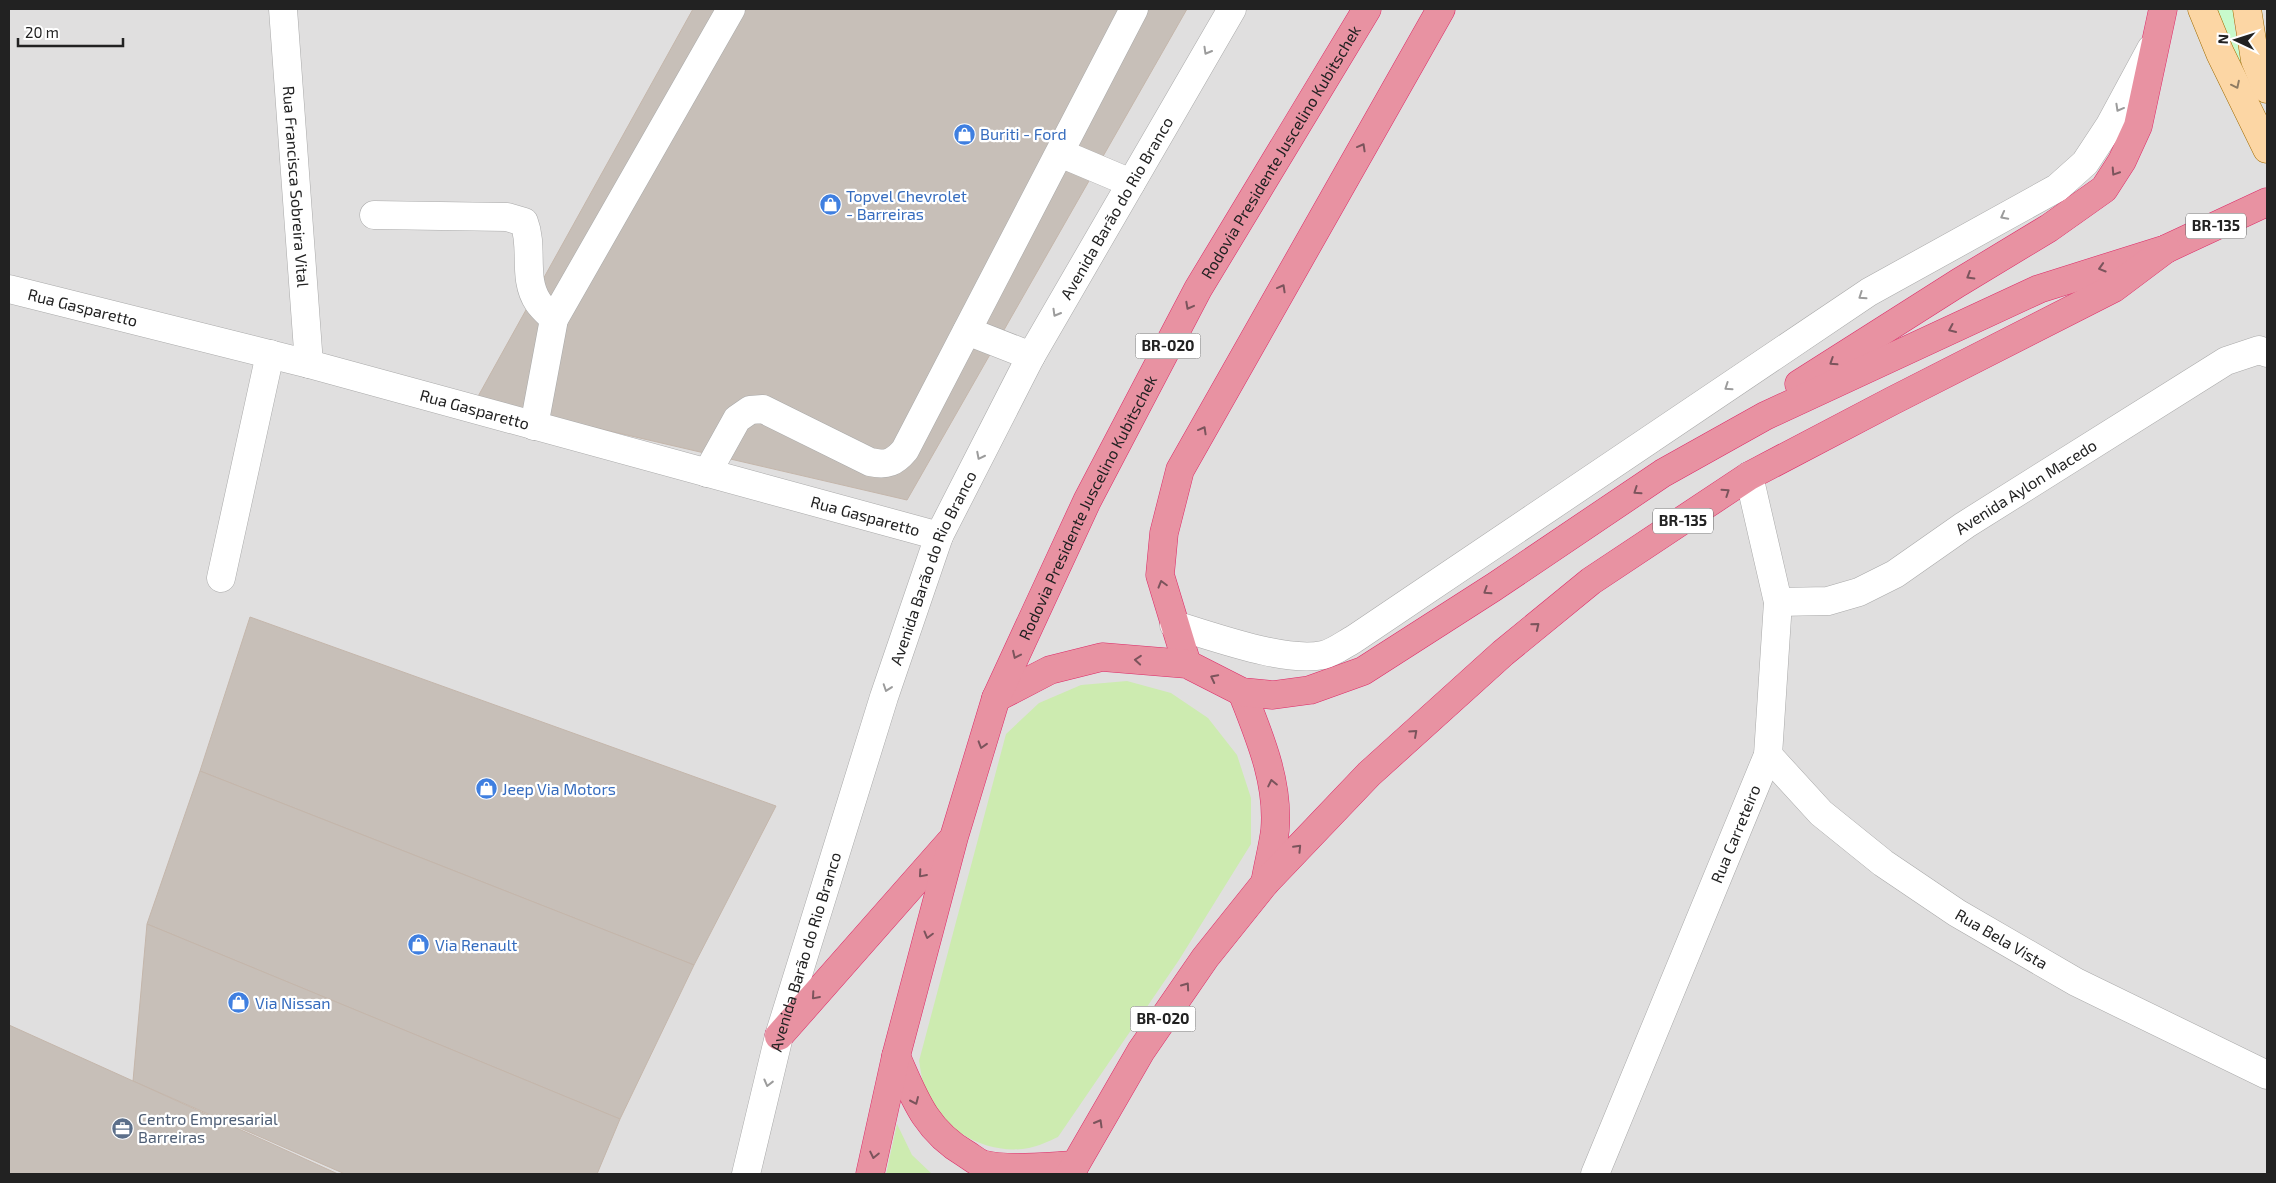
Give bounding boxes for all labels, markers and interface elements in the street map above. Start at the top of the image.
scale bar [18,15,122,47]
north arrow [2211,15,2261,65]
street label: Rodovia Presidente Juscelino Kubitschek [1197,21,1364,282]
text: 20 m [25,23,59,41]
text: N [2214,33,2231,45]
one-way arrow [1204,46,1214,55]
one-way arrow [2230,80,2240,89]
street label: Rua Francisca Sobreira Vital [280,85,313,288]
one-way arrow [2115,103,2125,112]
street label: Avenida Barão do Rio Branco [1056,113,1177,302]
shop icon: Buriti - Ford [952,122,976,146]
place label: Buriti - Ford [980,124,1067,143]
one-way arrow [1356,143,1366,152]
one-way arrow [2112,166,2121,175]
place label: Topvel Chevrolet - Barreiras [846,186,967,223]
shop icon: Topvel Chevrolet - Barreiras [818,193,842,217]
one-way arrow [2000,210,2009,220]
road number: BR-135 [2186,214,2246,238]
one-way arrow [2099,262,2107,272]
one-way arrow [1967,269,1976,279]
street label: Rua Gasparetto [26,284,140,330]
one-way arrow [1276,285,1286,294]
one-way arrow [1859,290,1868,299]
one-way arrow [1185,300,1195,309]
one-way arrow [1052,308,1062,317]
one-way arrow [1948,322,1957,333]
road number: BR-020 [1136,334,1200,358]
one-way arrow [1829,356,1838,365]
street label: Rodovia Presidente Juscelino Kubitschek [1014,372,1160,643]
one-way arrow [1724,381,1733,390]
street label: Rua Gasparetto [418,385,532,433]
one-way arrow [1196,426,1206,435]
street label: Avenida Aylon Macedo [1951,435,2100,538]
one-way arrow [976,451,986,460]
street label: Avenida Barão do Rio Branco [886,467,980,667]
one-way arrow [1633,485,1642,494]
one-way arrow [1720,489,1729,498]
street label: Rua Gasparetto [809,491,922,539]
road number: BR-135 [1653,508,1713,534]
one-way arrow [1157,579,1168,588]
one-way arrow [1484,585,1493,594]
one-way arrow [1530,624,1539,632]
one-way arrow [1012,650,1022,659]
one-way arrow [1134,654,1142,665]
one-way arrow [1210,674,1219,684]
one-way arrow [883,683,893,692]
one-way arrow [1408,730,1417,739]
one-way arrow [978,740,988,749]
shop icon: Jeep Via Motors [474,777,498,801]
one-way arrow [1267,778,1278,787]
place label: Jeep Via Motors [502,779,616,798]
street label: Rua Carreteiro [1706,782,1764,886]
one-way arrow [1292,844,1301,853]
street label: Avenida Barão do Rio Branco [766,850,844,1053]
one-way arrow [919,868,928,877]
street label: Rua Bela Vista [1952,904,2051,973]
one-way arrow [924,930,934,939]
shop icon: Via Renault [407,933,431,957]
place label: Via Renault [435,935,517,954]
one-way arrow [1180,982,1189,991]
one-way arrow [811,990,820,999]
shop icon: Via Nissan [227,991,251,1015]
place label: Via Nissan [255,993,331,1012]
road number: BR-020 [1130,1006,1196,1032]
one-way arrow [763,1079,774,1088]
one-way arrow [909,1096,920,1105]
place label: Centro Empresarial Barreiras [138,1109,278,1146]
office icon: Centro Empresarial Barreiras [110,1116,134,1140]
one-way arrow [1093,1119,1103,1128]
one-way arrow [869,1150,880,1159]

